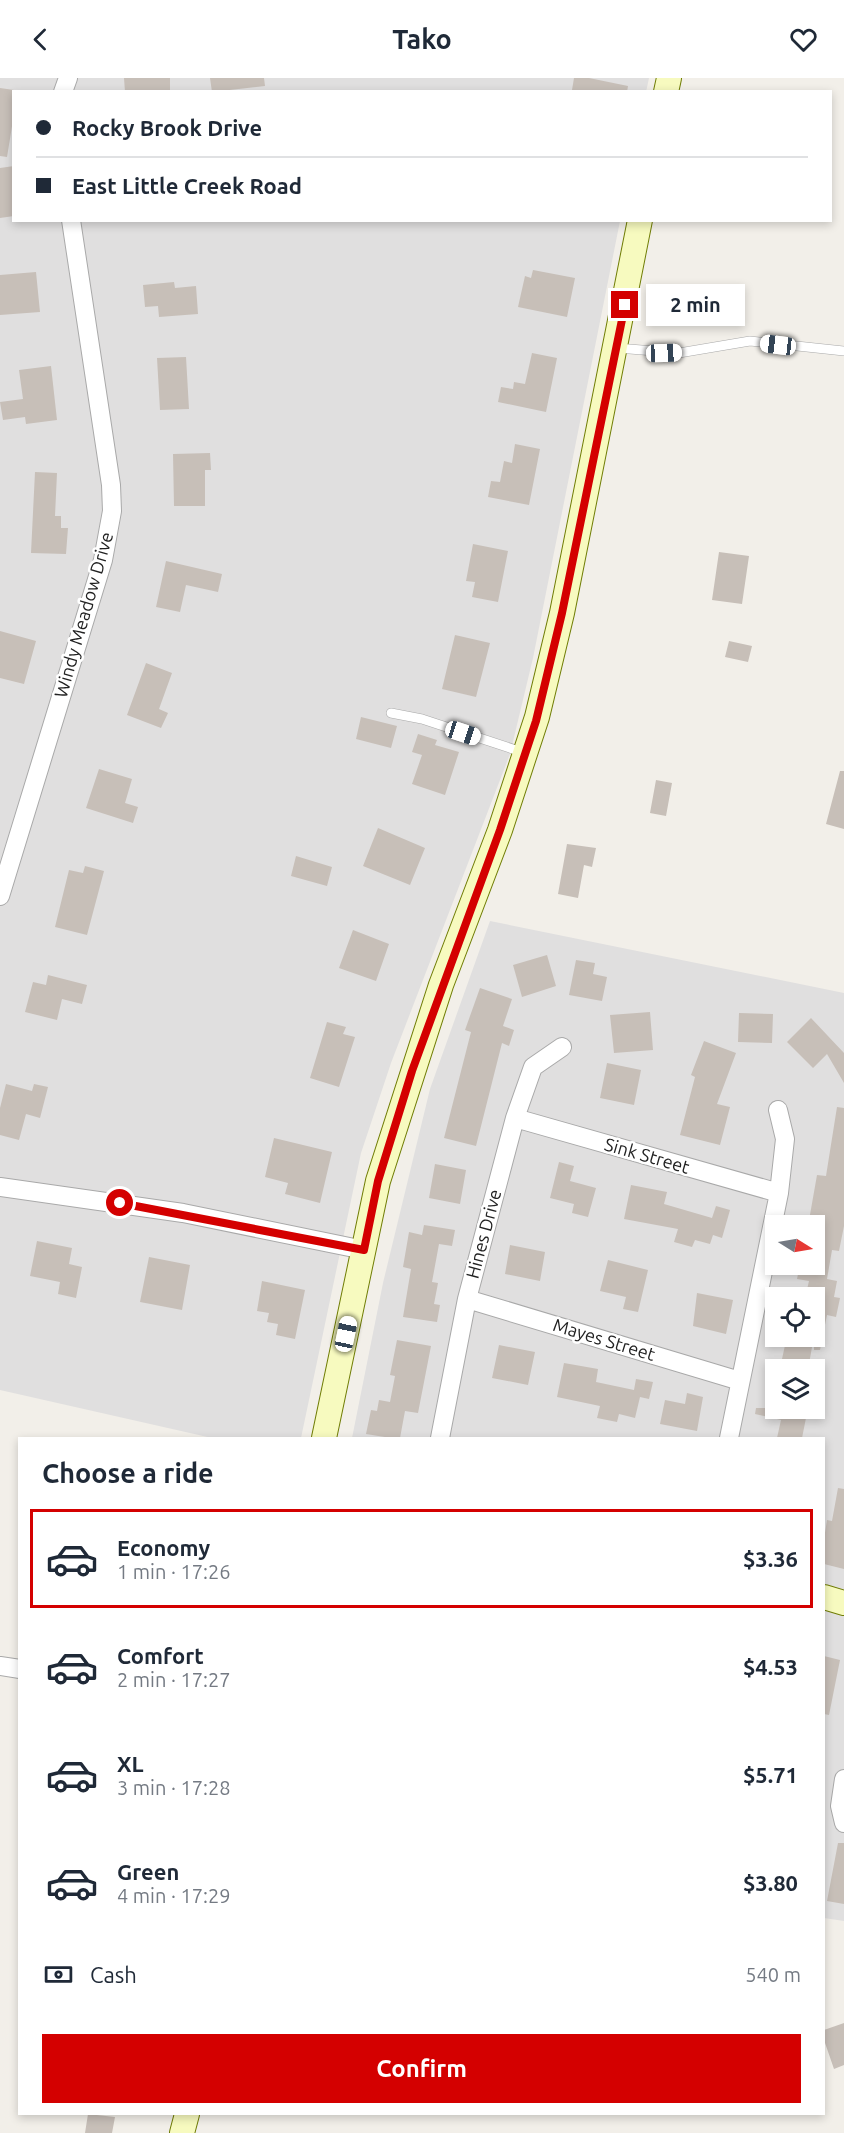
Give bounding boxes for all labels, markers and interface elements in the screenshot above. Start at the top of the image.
icon: back [24,23,57,56]
icon: heart [787,23,820,56]
text: Tako [392,24,452,54]
text: Rocky Brook Drive [72,115,262,140]
text: East Little Creek Road [72,173,302,198]
callout: 2 min [646,284,745,326]
route end [611,291,638,318]
text: 2 min [670,293,721,316]
car [759,334,797,356]
car [646,343,682,363]
street label: Windy Meadow Drive [50,530,116,700]
car [443,719,483,747]
street label: Sink Street [602,1133,692,1177]
street label: Hines Drive [462,1187,505,1281]
route start [106,1189,133,1216]
north arrow [765,1215,825,1275]
map controls [765,1215,825,1419]
button: locate [765,1287,825,1347]
street label: Mayes Street [551,1314,658,1364]
car [333,1315,359,1353]
button: layers [765,1359,825,1419]
text: Choose a ride [42,1458,214,1488]
icon: car [45,1532,99,1586]
text: Economy [117,1535,210,1560]
text: $3.36 [743,1546,798,1571]
text: 1 min · 17:26 [117,1560,231,1583]
icon: car [45,1640,99,1694]
text: Comfort [117,1643,204,1668]
text: $4.53 [743,1654,798,1679]
text: 2 min · 17:27 [117,1668,231,1691]
icon: car [45,1748,99,1802]
text: XL [117,1751,144,1776]
text: $5.71 [743,1762,798,1787]
text: 3 min · 17:28 [117,1776,231,1799]
icon: car [45,1856,99,1910]
text: Green [117,1859,179,1884]
text: $3.80 [743,1870,798,1895]
text: 4 min · 17:29 [117,1884,231,1907]
icon: cash [42,1958,75,1991]
text: Cash [90,1962,137,1987]
text: 540 m [745,1963,801,1986]
button: Confirm [42,2034,801,2103]

